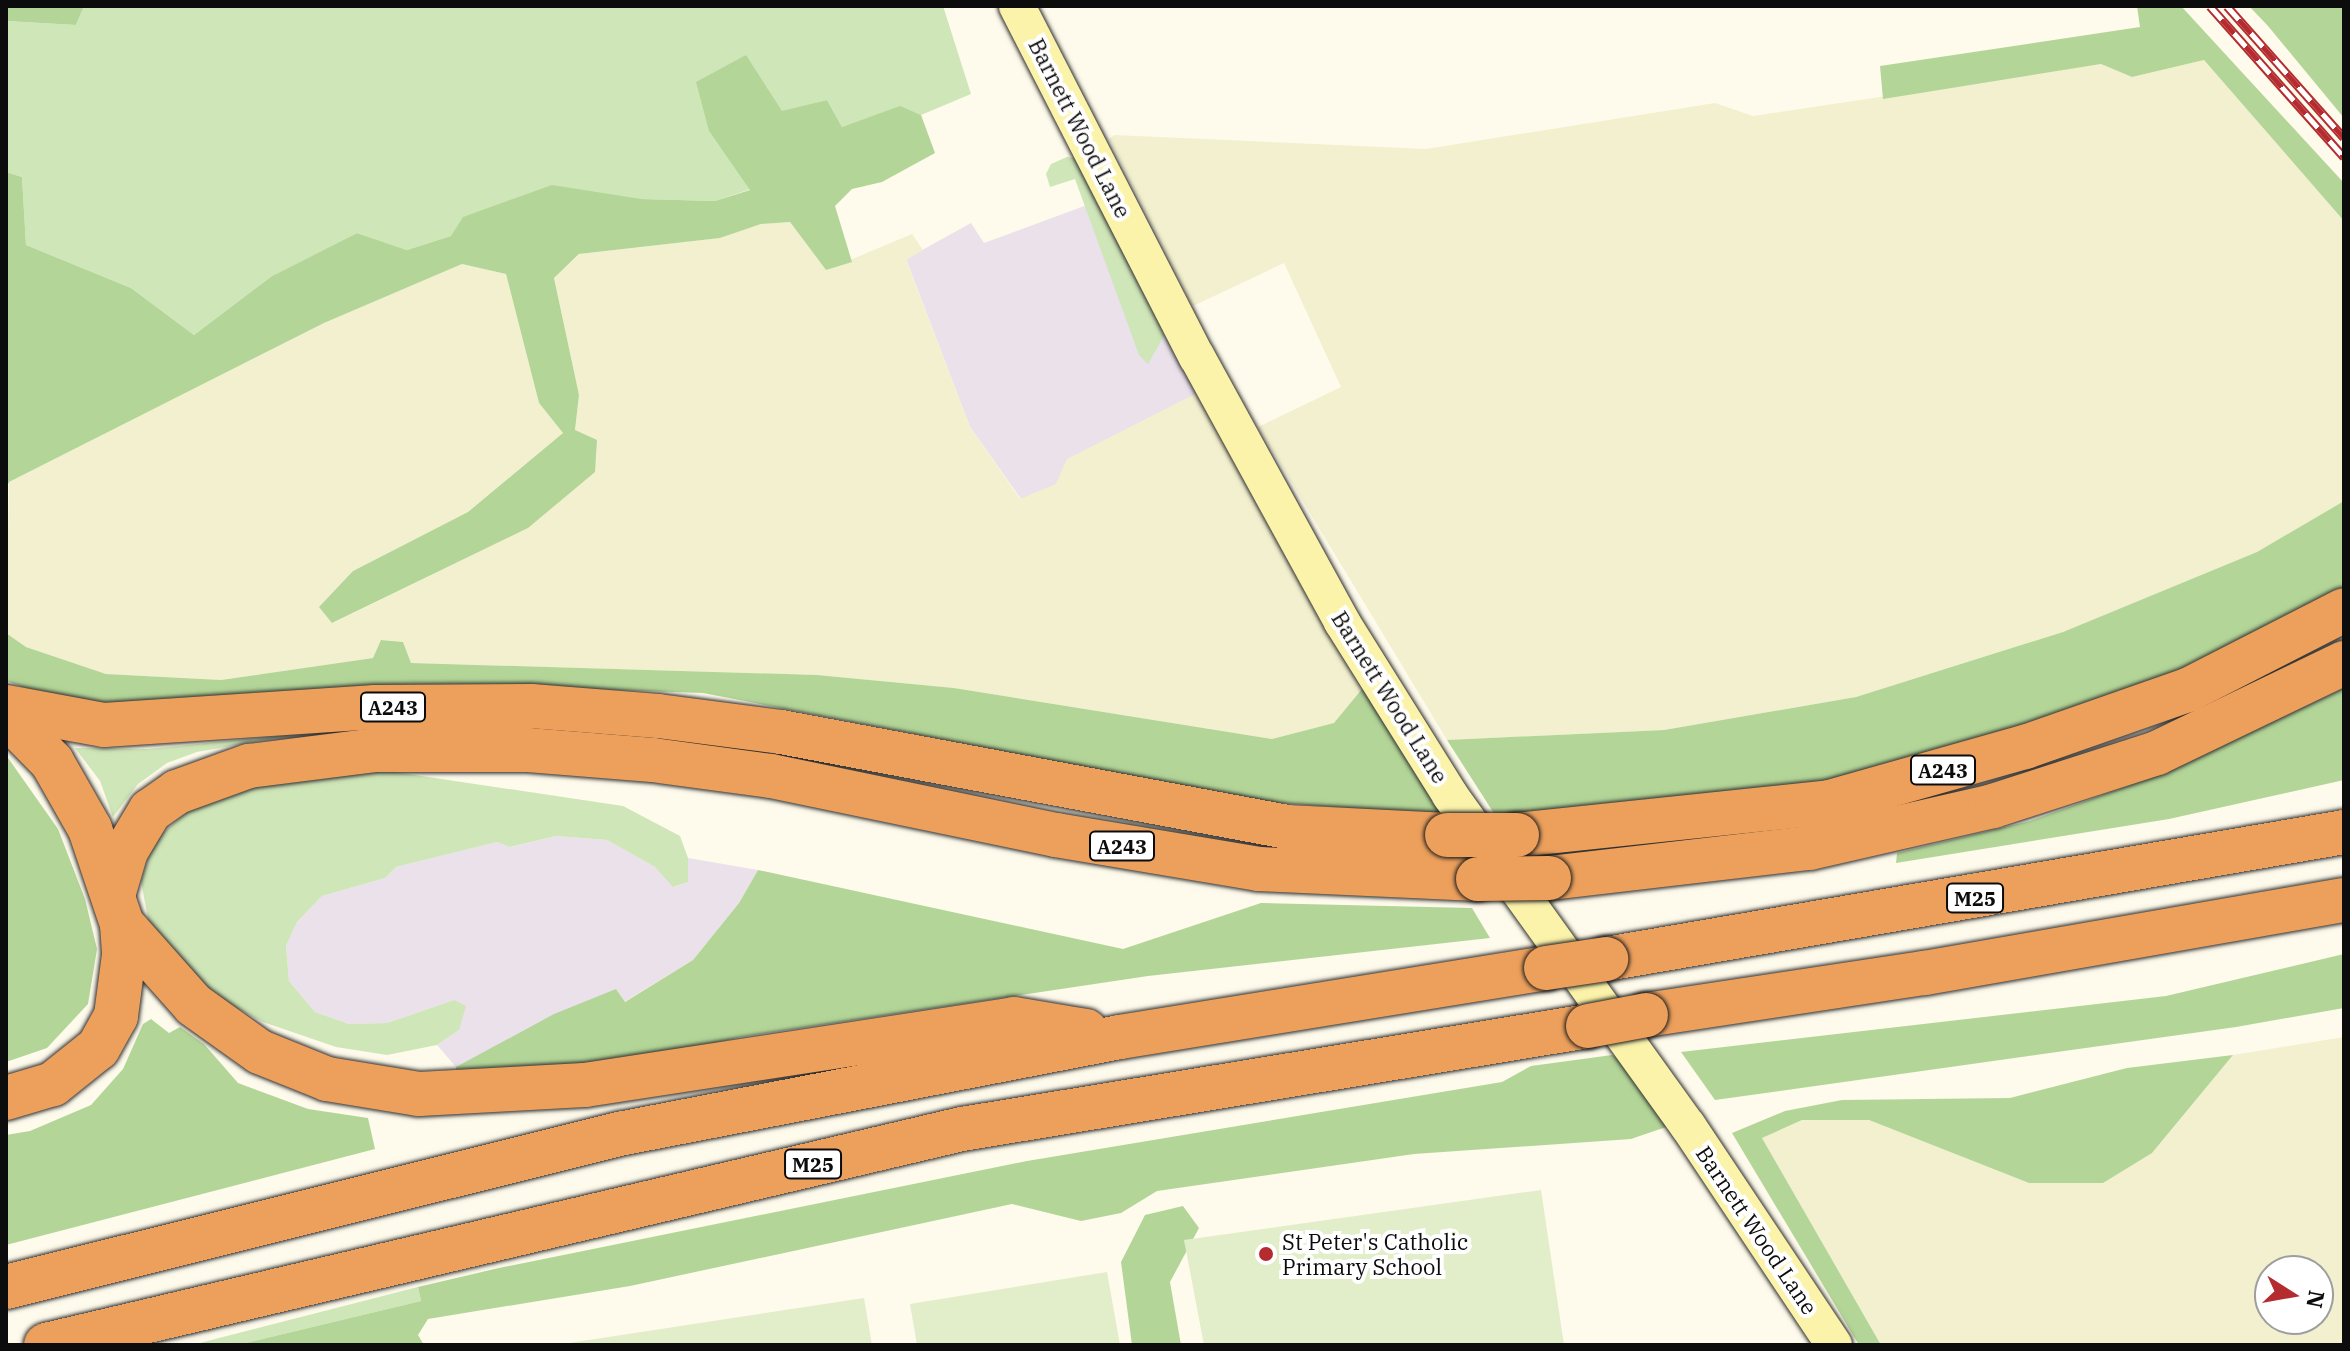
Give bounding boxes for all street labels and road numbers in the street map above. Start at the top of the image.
street label: Barnett Wood Lane [1023,34,1137,222]
street label: Barnett Wood Lane [1326,606,1454,788]
road number: A243 [359,691,427,723]
road number: A243 [1909,754,1977,786]
road number: A243 [1088,830,1156,862]
road number: M25 [1945,882,2005,914]
street label: Barnett Wood Lane [1691,1141,1823,1319]
road number: M25 [783,1148,843,1180]

